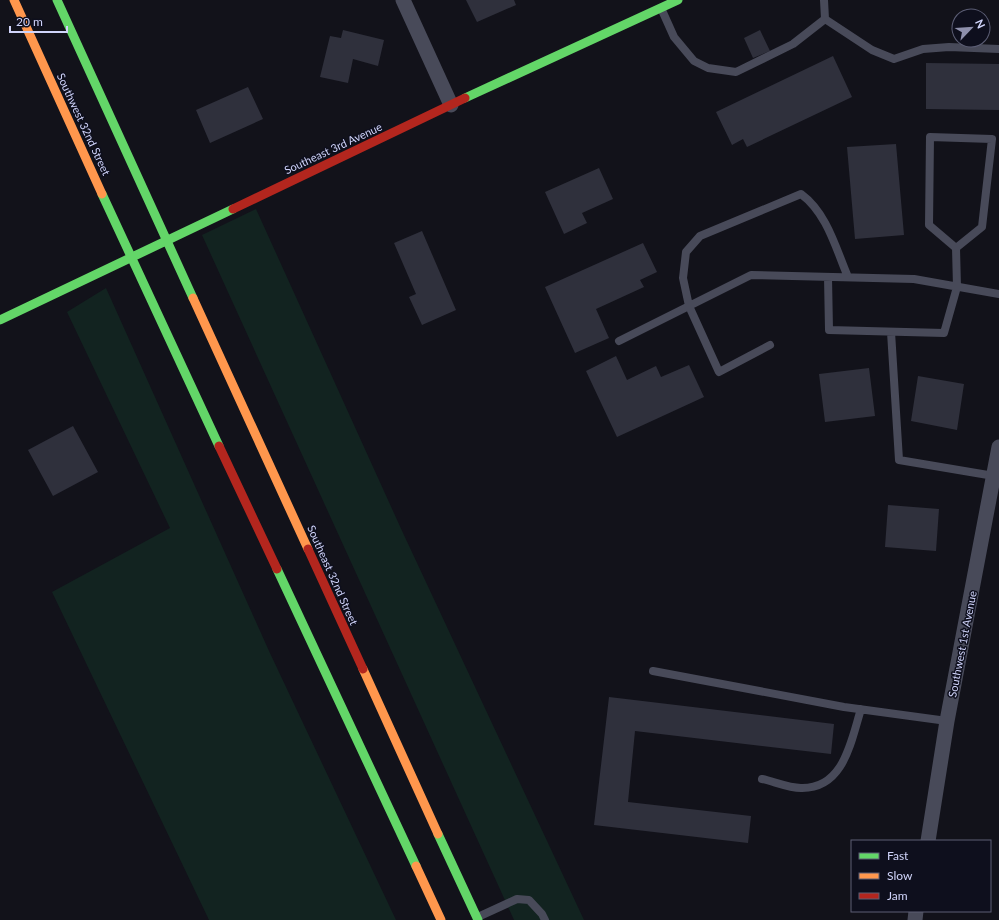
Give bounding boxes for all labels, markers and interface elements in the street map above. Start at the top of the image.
scale bar [10,8,67,34]
north arrow [951,8,991,48]
text: 20 m [16,14,43,29]
text: N [973,17,988,30]
street label: Southwest 32nd Street [55,71,113,177]
street label: Southeast 3rd Avenue [282,120,384,176]
street label: Southeast 32nd Street [305,523,361,627]
street label: Southwest 1st Avenue [945,589,979,698]
legend [851,840,991,912]
text: Fast [887,848,909,863]
text: Slow [887,868,913,883]
text: Jam [887,888,908,903]

